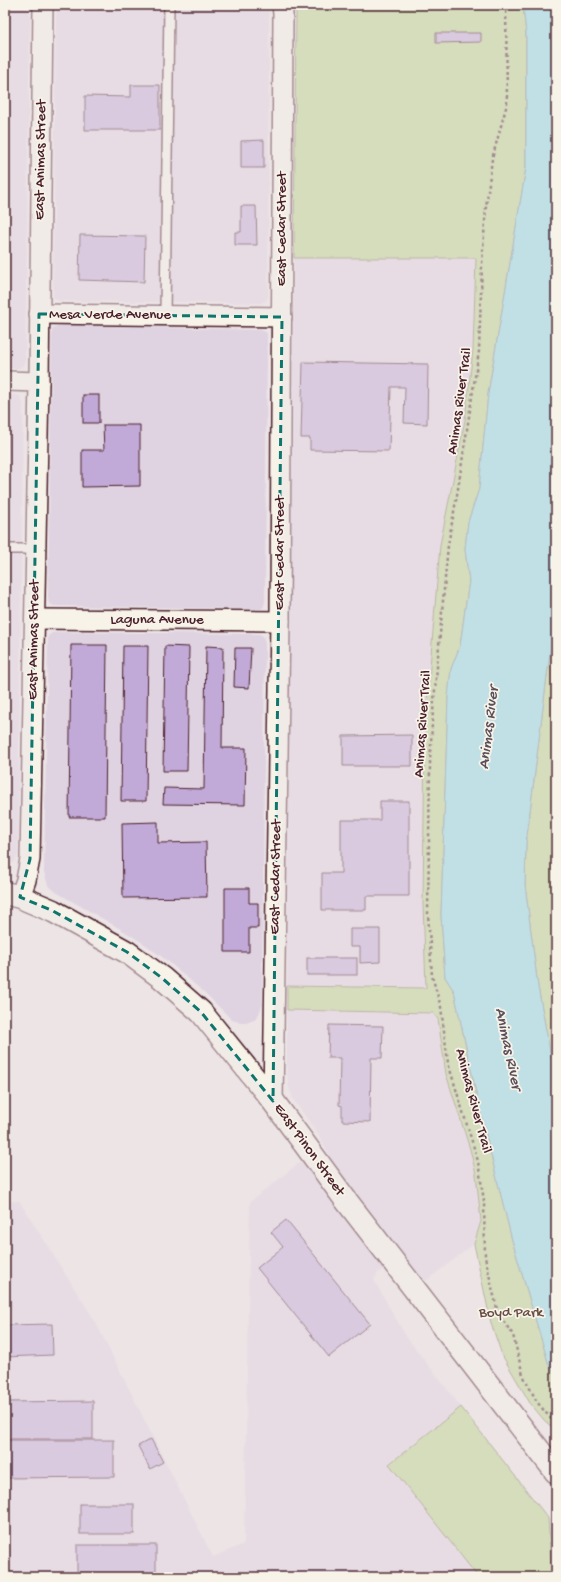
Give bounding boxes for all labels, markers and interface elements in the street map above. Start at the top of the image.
street label: East Animas Street [31,98,51,220]
street label: East Cedar Street [273,170,291,286]
street label: Mesa Verde Avenue [49,306,171,324]
street label: Animas River Trail [444,346,476,456]
street label: East Cedar Street [271,494,289,610]
street label: East Animas Street [24,578,44,700]
street label: Laguna Avenue [110,611,204,629]
street label: Animas River Trail [410,670,436,778]
water label: Animas River [475,682,505,770]
street label: East Cedar Street [266,818,286,935]
water label: Animas River [489,1006,526,1095]
street label: Animas River Trail [450,1047,496,1155]
street label: East Pinon Street [269,1100,350,1201]
park label: Boyd Park [478,1304,544,1322]

